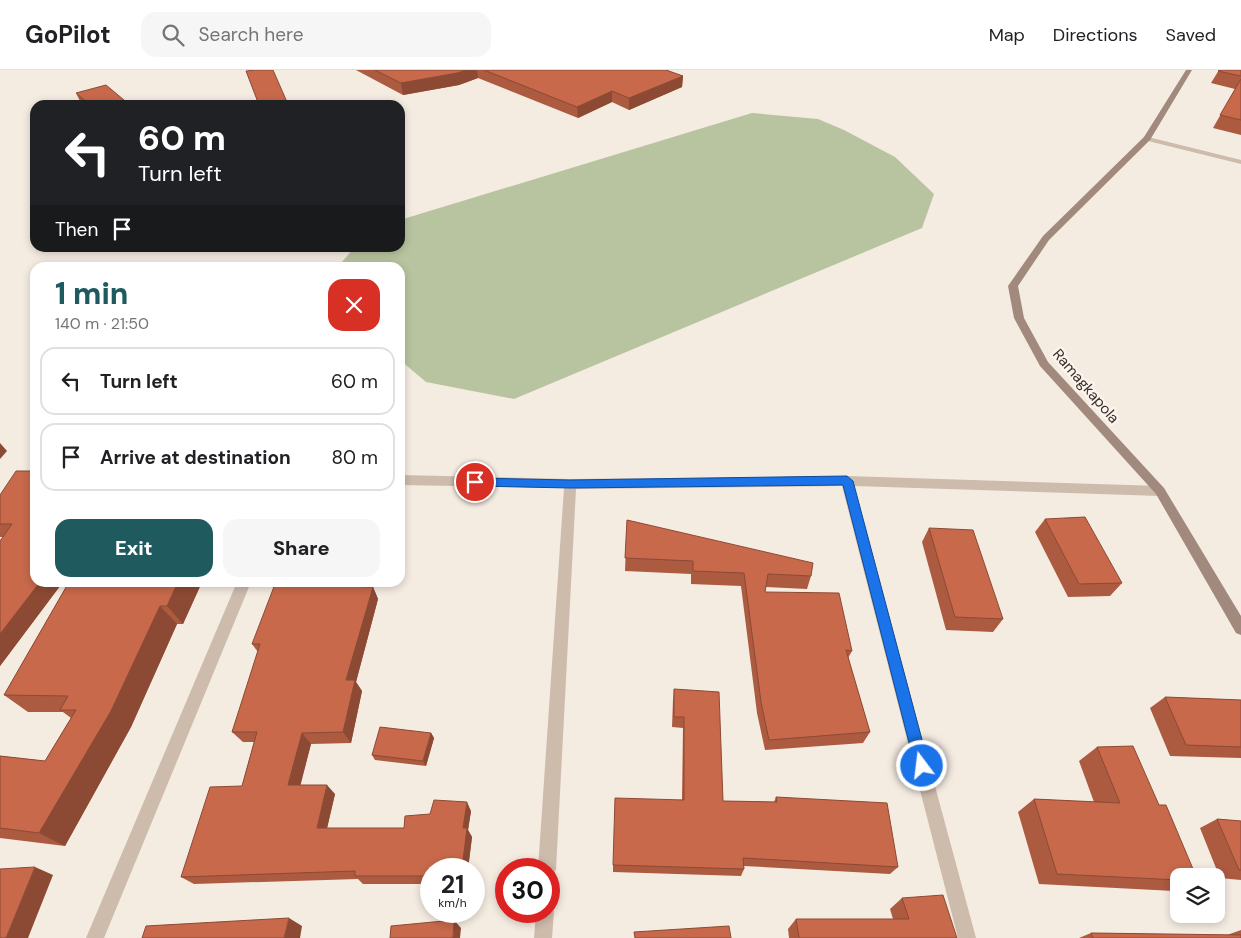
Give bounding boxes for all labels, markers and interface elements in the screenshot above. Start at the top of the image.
search box [141,12,491,57]
text: GoPilot [25,19,111,50]
icon: search [159,21,187,49]
text: Search here [199,22,303,47]
text: Map [989,23,1025,47]
text: Directions [1053,23,1138,47]
text: Saved [1166,23,1216,47]
text: 60 m [138,115,226,161]
icon: left [55,120,120,185]
text: Turn left [138,159,222,188]
icon: arrive [108,215,136,243]
text: Then [55,217,98,242]
text: 1 min [55,274,128,313]
button: close [328,279,380,331]
text: 140 m · 21:50 [55,313,149,334]
street label: Ramagkapola [1048,345,1124,427]
icon: left [57,367,85,395]
text: Turn left [100,369,178,394]
text: 60 m [331,369,378,394]
icon: arrive [57,443,85,471]
text: Arrive at destination [100,445,291,470]
text: 80 m [331,445,378,470]
pin [454,461,496,503]
icon: arrive [461,468,489,496]
button: Exit [55,519,213,577]
button: Share [223,519,380,577]
position arrow [895,739,947,791]
speed limit sign: 30 [495,858,560,923]
text: 21 [441,868,464,901]
map controls [1170,868,1225,923]
button: layers [1170,868,1225,923]
text: km/h [438,895,467,911]

